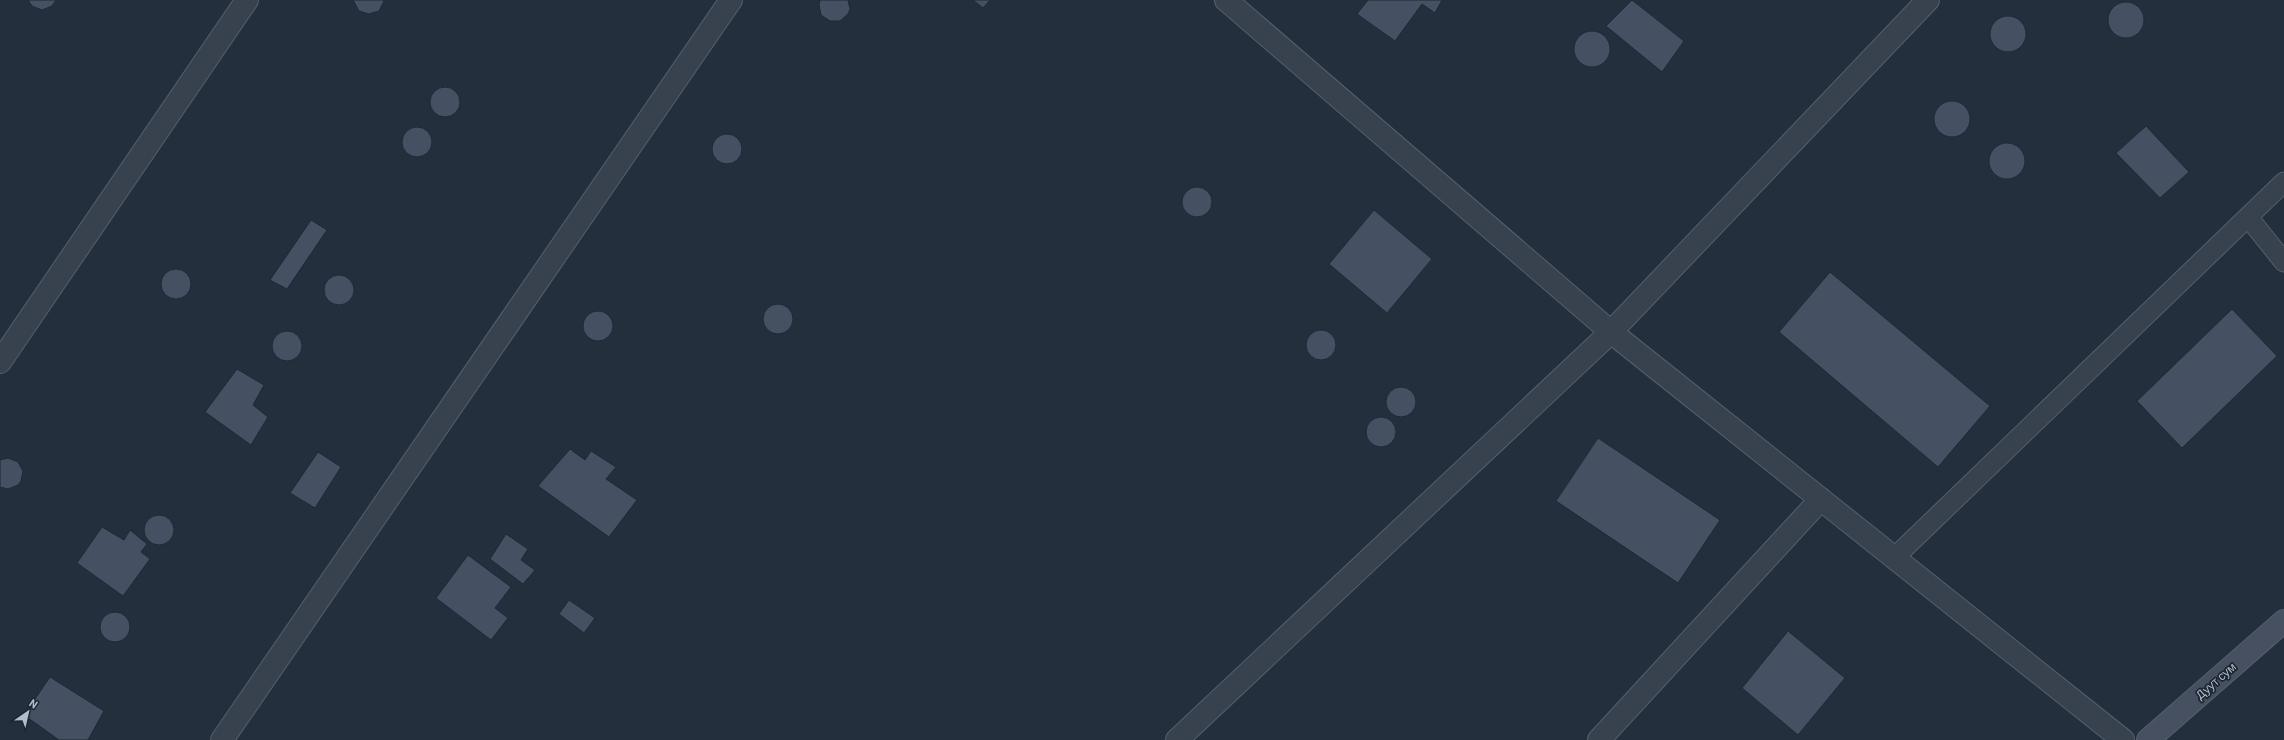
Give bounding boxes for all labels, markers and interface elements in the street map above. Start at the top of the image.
street label: Дуут сум [2192,659,2239,702]
north arrow [8,692,48,732]
text: N [27,696,41,711]

